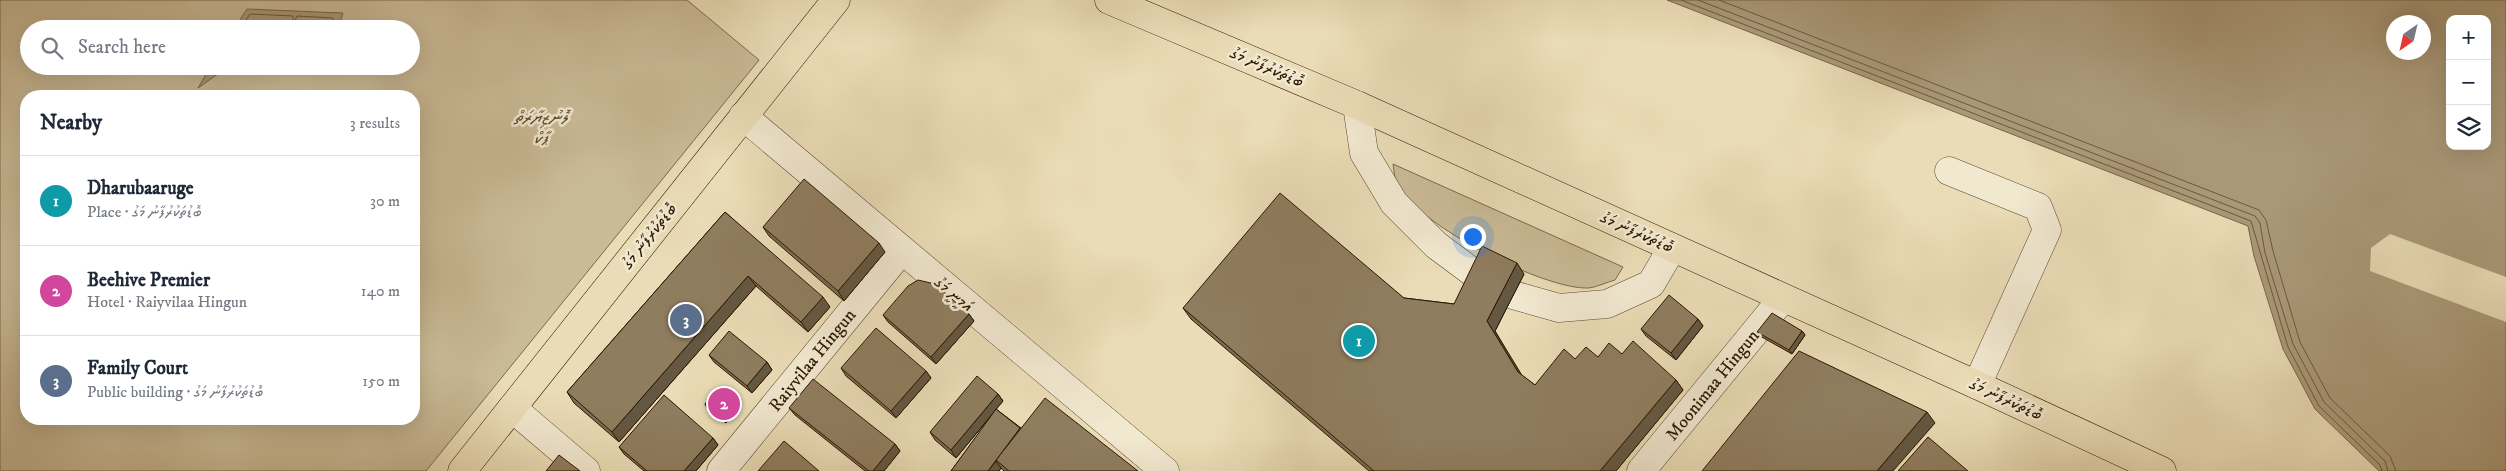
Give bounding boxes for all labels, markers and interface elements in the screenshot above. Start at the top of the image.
north arrow [2386,15,2431,60]
map controls [2446,15,2491,150]
button: + [2446,15,2491,60]
search box [20,20,420,75]
icon: search [38,34,66,62]
text: Search here [78,36,166,59]
street label: ބޮޑުތަކުރުފާނު މަގު [1225,42,1307,93]
button: − [2446,60,2491,105]
button: layers [2446,105,2491,150]
park label: ލޮނުޒިޔާރަތް ޕާކް [513,107,572,150]
text: Nearby [40,110,102,136]
text: 3 results [350,113,400,133]
text: Dharubaaruge [87,177,194,200]
text: 1 [53,191,59,211]
text: 30 m [370,191,400,211]
street label: ބޮޑުތަކުރުފާނު މަގު [616,199,683,275]
text: Place · ބޮޑުތަކުރުފާނު މަގު [87,202,201,222]
street label: ބޮޑުތަކުރުފާނު މަގު [1596,207,1677,259]
your location [1460,224,1486,250]
text: Beehive Premier [87,269,210,292]
street label: އަމީނީ މަގު [928,271,978,318]
text: 2 [52,281,60,301]
text: 140 m [361,281,400,301]
text: Hotel · Raiyvilaa Hingun [87,292,247,312]
pin: 3 [670,301,702,339]
street label: Raiyvilaa Hingun [765,304,861,416]
pin: 1 [1343,322,1375,360]
street label: Moonimaa Hingun [1661,325,1765,446]
text: Family Court [87,357,188,380]
text: 3 [53,371,59,391]
text: 150 m [362,371,400,391]
street label: ބޮޑުތަކުރުފާނު މަގު [1965,373,2046,426]
text: Public building · ބޮޑުތަކުރުފާނު މަގު [87,382,263,402]
pin: 2 [708,385,740,423]

